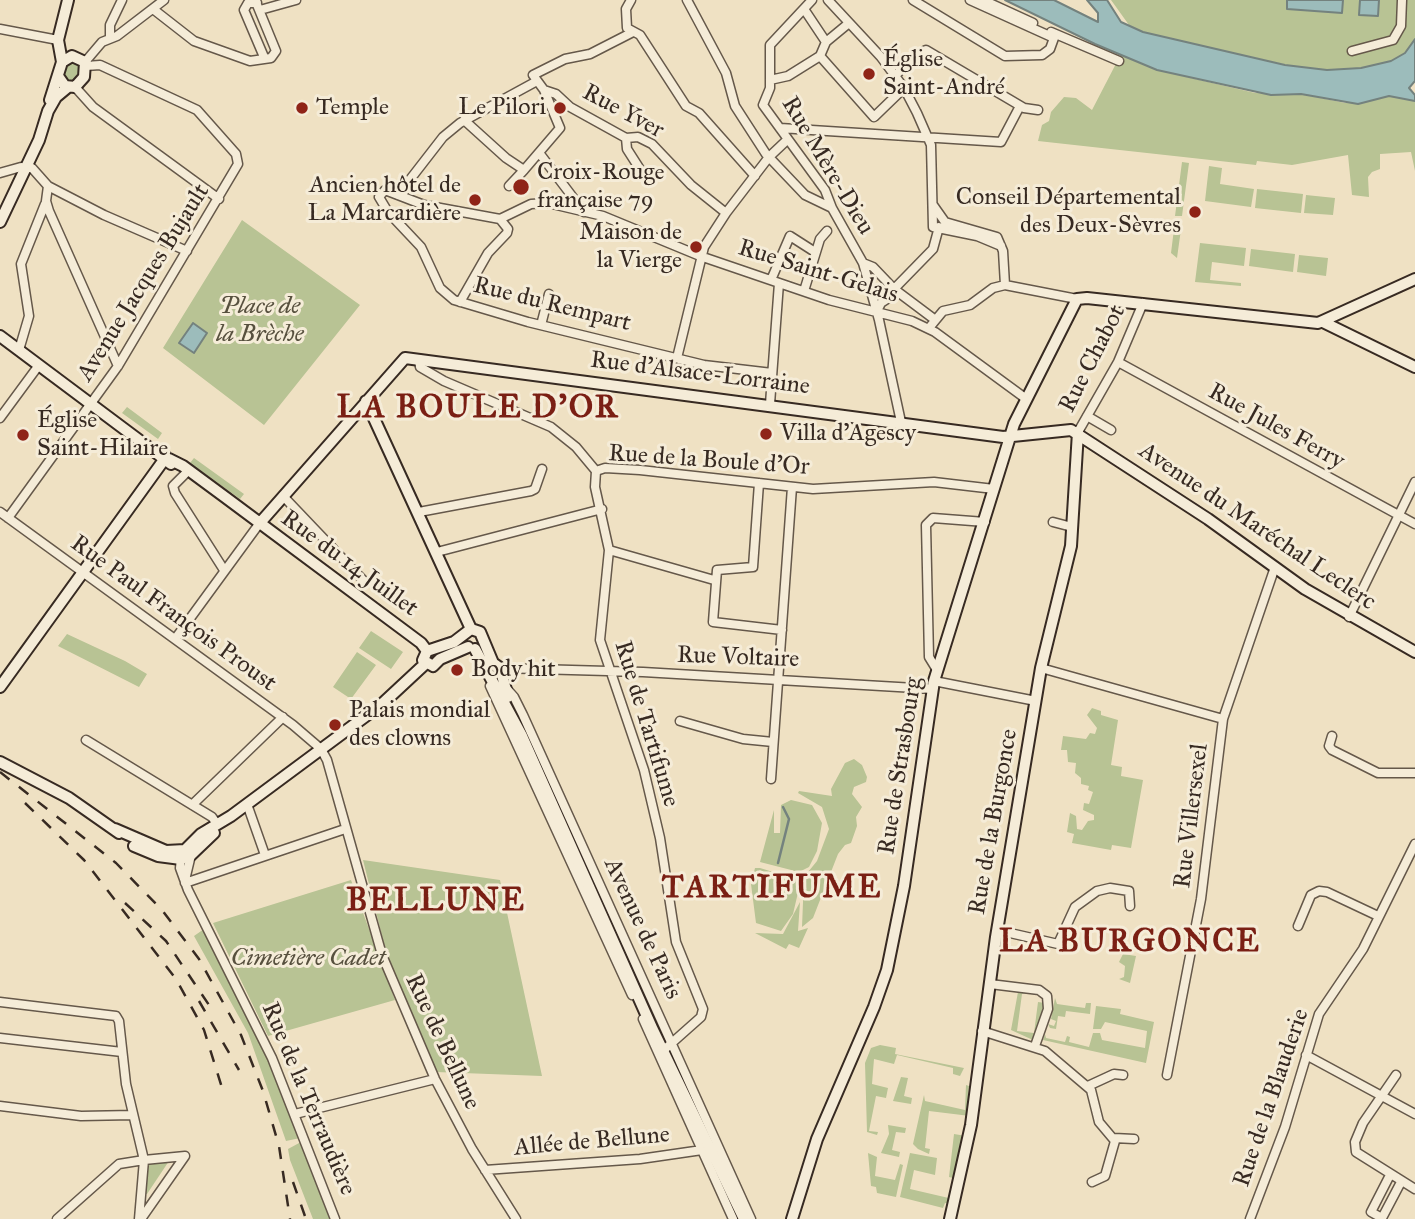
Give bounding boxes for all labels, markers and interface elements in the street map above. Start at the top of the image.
place label: Église Saint-André [883,46,1005,102]
marker: Église Saint-André [861,66,877,82]
street label: Rue Yver [577,79,669,145]
street label: Rue Mère-Dieu [774,92,880,240]
place label: Temple [316,94,389,122]
place label: Le Pilori [459,94,546,122]
marker: Temple [294,100,310,116]
marker: Le Pilori [552,100,568,116]
place label: Croix-Rouge française 79 [537,159,665,215]
place label: Ancien hôtel de La Marcardière [308,172,461,228]
marker: Croix-Rouge française 79 [511,177,531,197]
street label: Avenue Jacques Bujault [72,179,216,387]
place label: Conseil Départemental des Deux-Sèvres [956,184,1181,240]
marker: Ancien hôtel de La Marcardière [467,192,483,208]
marker: Conseil Départemental des Deux-Sèvres [1187,204,1203,220]
place label: Maison de la Vierge [579,219,682,275]
street label: Rue Saint-Gelais [734,234,902,310]
marker: Maison de la Vierge [688,239,704,255]
street label: Rue du Rempart [470,272,634,338]
park label: Place de la Brèche [216,293,304,349]
street label: Rue Chabot [1054,300,1132,418]
street label: Rue d'Alsace-Lorraine [589,346,811,402]
street label: Rue Jules Ferry [1203,378,1349,476]
district label: LA BOULE D'OR [338,390,618,428]
place label: Église Saint-Hilaire [37,407,168,463]
place label: Villa d'Agescy [780,420,916,448]
marker: Villa d'Agescy [758,426,774,442]
marker: Église Saint-Hilaire [15,427,31,443]
street label: Avenue du Maréchal Leclerc [1133,437,1381,617]
street label: Rue de la Boule d'Or [608,440,810,482]
street label: Rue du 14 Juillet [275,505,423,623]
street label: Rue Paul François Proust [64,530,282,698]
street label: Rue de Tartifume [607,638,685,810]
street label: Rue Voltaire [676,641,800,675]
place label: Body hit [471,656,556,684]
marker: Body hit [449,662,465,678]
street label: Rue de Strasbourg [873,675,929,857]
place label: Palais mondial des clowns [349,697,490,753]
marker: Palais mondial des clowns [327,717,343,733]
street label: Rue de la Burgonce [964,727,1024,917]
street label: Rue Villersexel [1169,742,1215,890]
street label: Avenue de Paris [597,854,687,1004]
district label: TARTIFUME [663,870,881,908]
district label: BELLUNE [347,883,525,921]
district label: LA BURGONCE [1000,924,1260,962]
park label: Cimetière Cadet [231,945,385,973]
street label: Rue de Bellune [398,970,486,1114]
street label: Rue de la Terraudière [254,998,362,1200]
street label: Rue de la Blauderie [1228,1005,1316,1191]
street label: Allée de Bellune [513,1121,671,1163]

